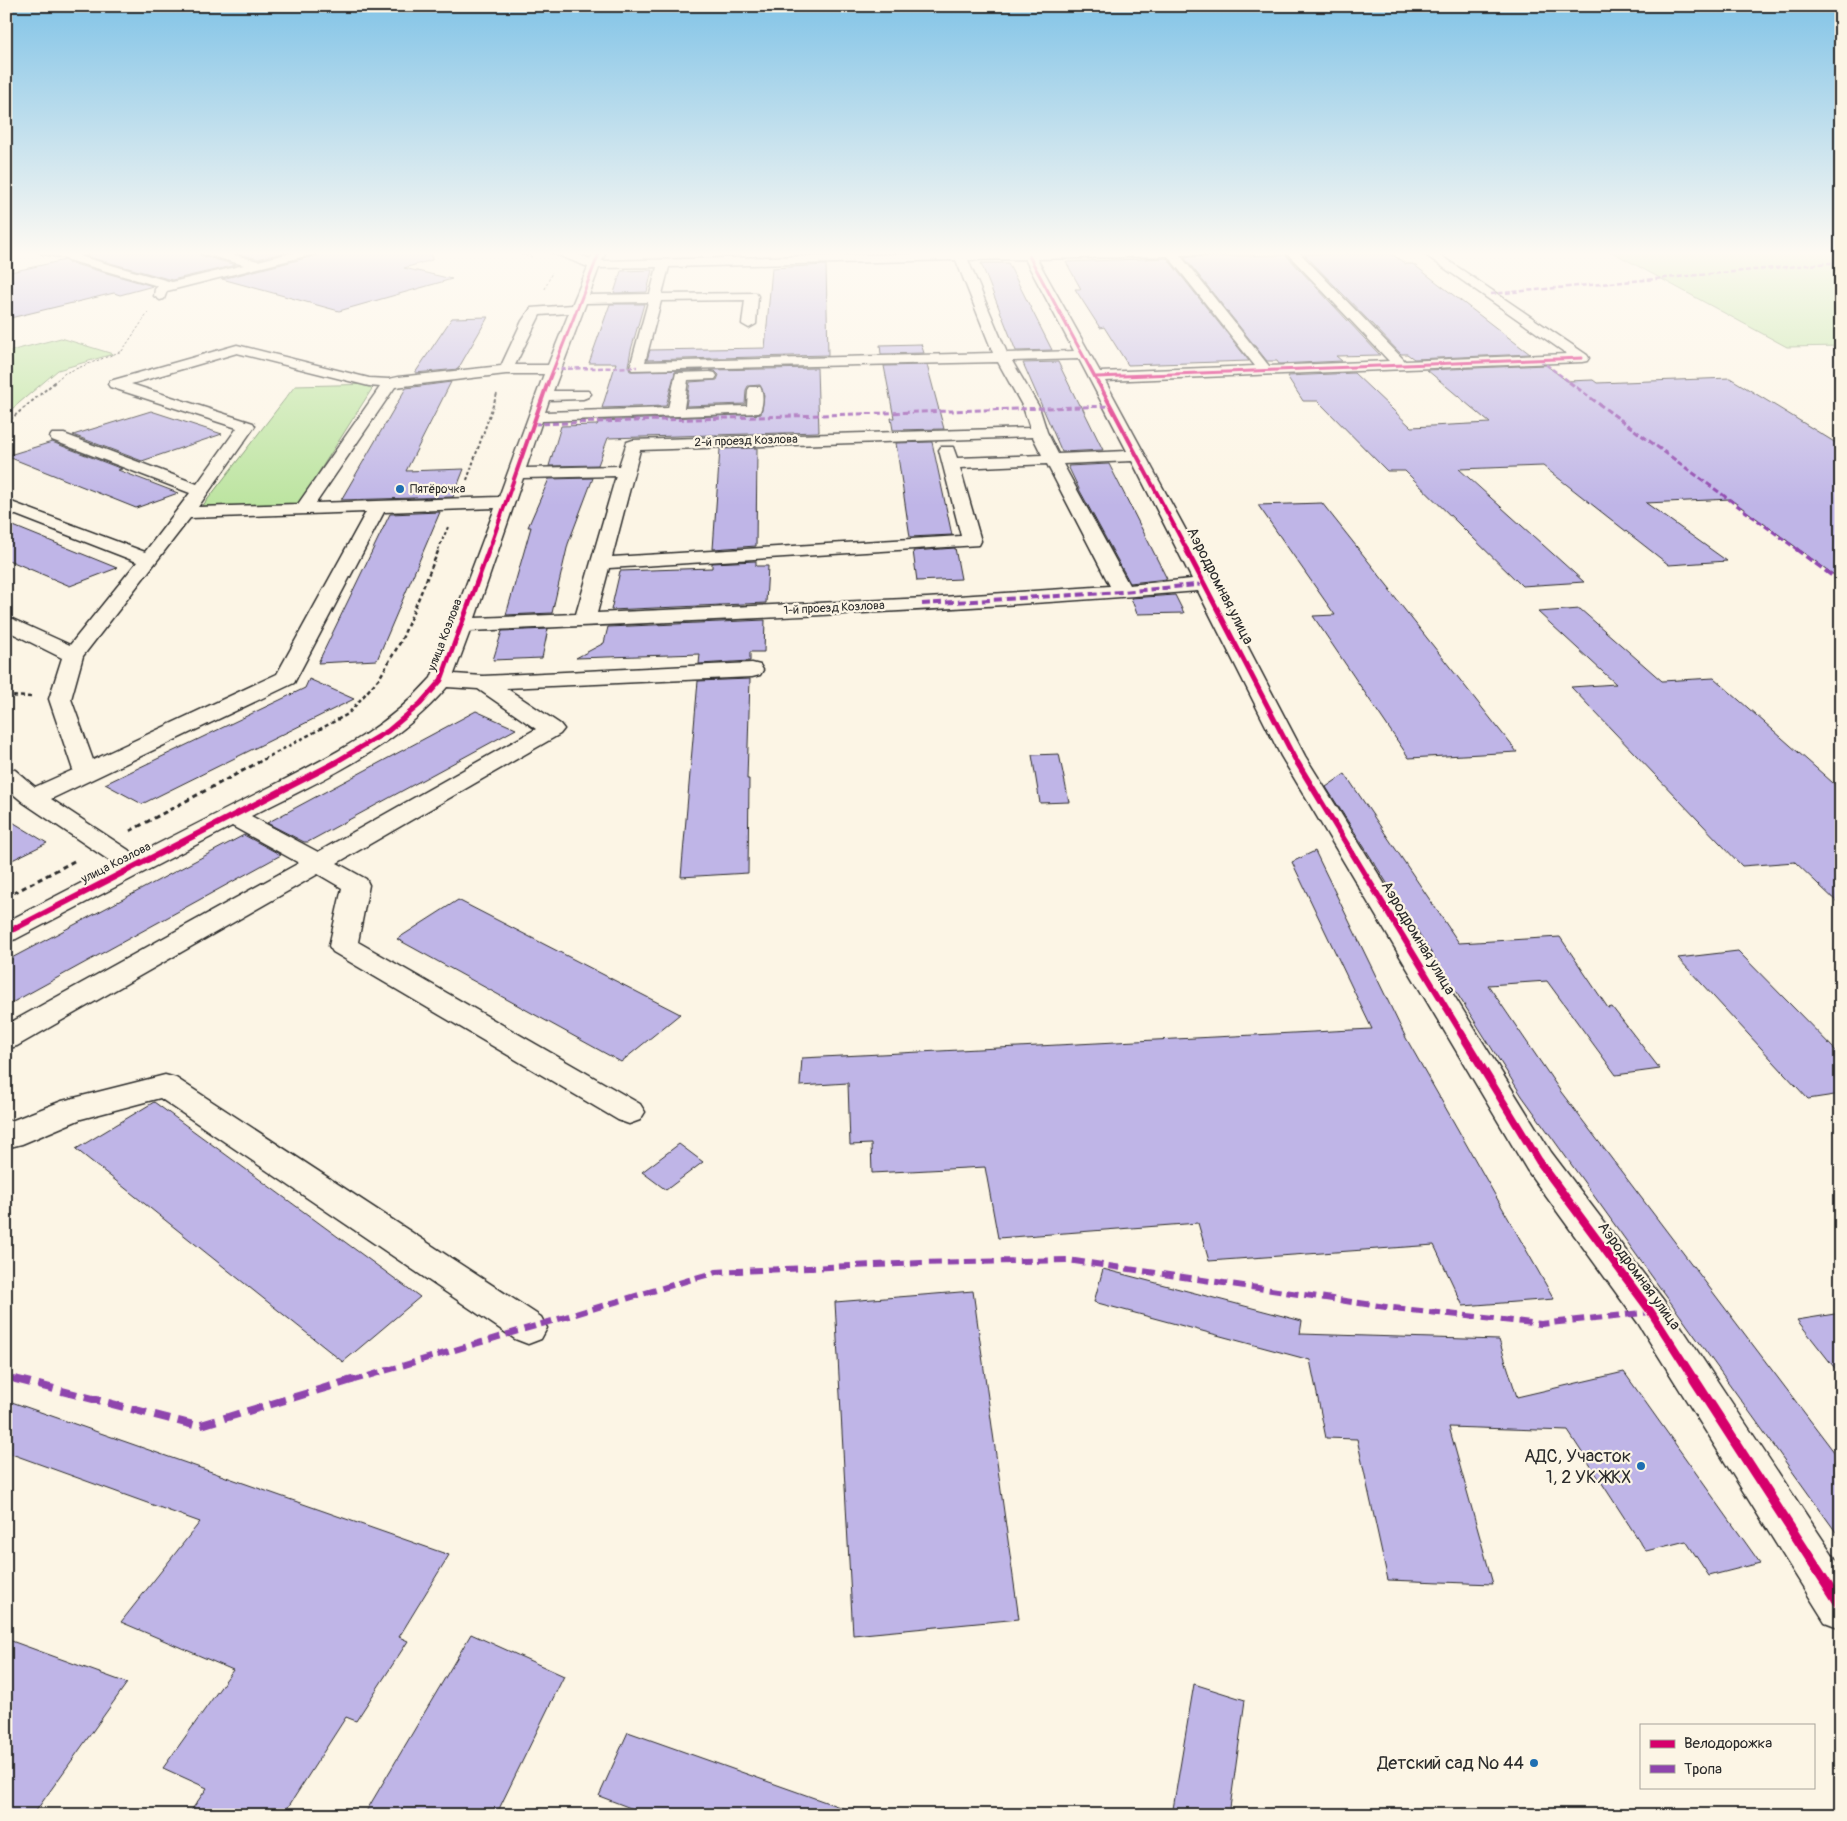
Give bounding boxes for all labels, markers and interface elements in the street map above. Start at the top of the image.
street label: 2-й проезд Козлова [694,432,798,450]
place label: Пятёрочка [410,482,466,497]
marker: Пятёрочка [394,483,406,495]
street label: Аэродромная улица [1182,524,1258,648]
street label: улица Козлова [424,597,466,674]
street label: 1-й проезд Козлова [783,598,885,618]
street label: улица Козлова [78,839,154,887]
street label: Аэродромная улица [1377,878,1459,998]
street label: Аэродромная улица [1593,1218,1685,1334]
place label: АДС, Участок 1, 2 УК ЖКХ [1524,1445,1631,1489]
marker: АДС, Участок 1, 2 УК ЖКХ [1635,1460,1647,1472]
legend [1640,1724,1814,1788]
text: Велодорожка [1684,1734,1772,1753]
place label: Детский сад № 44 [1376,1752,1525,1775]
marker: Детский сад № 44 [1528,1757,1540,1769]
text: Тропа [1684,1760,1722,1779]

